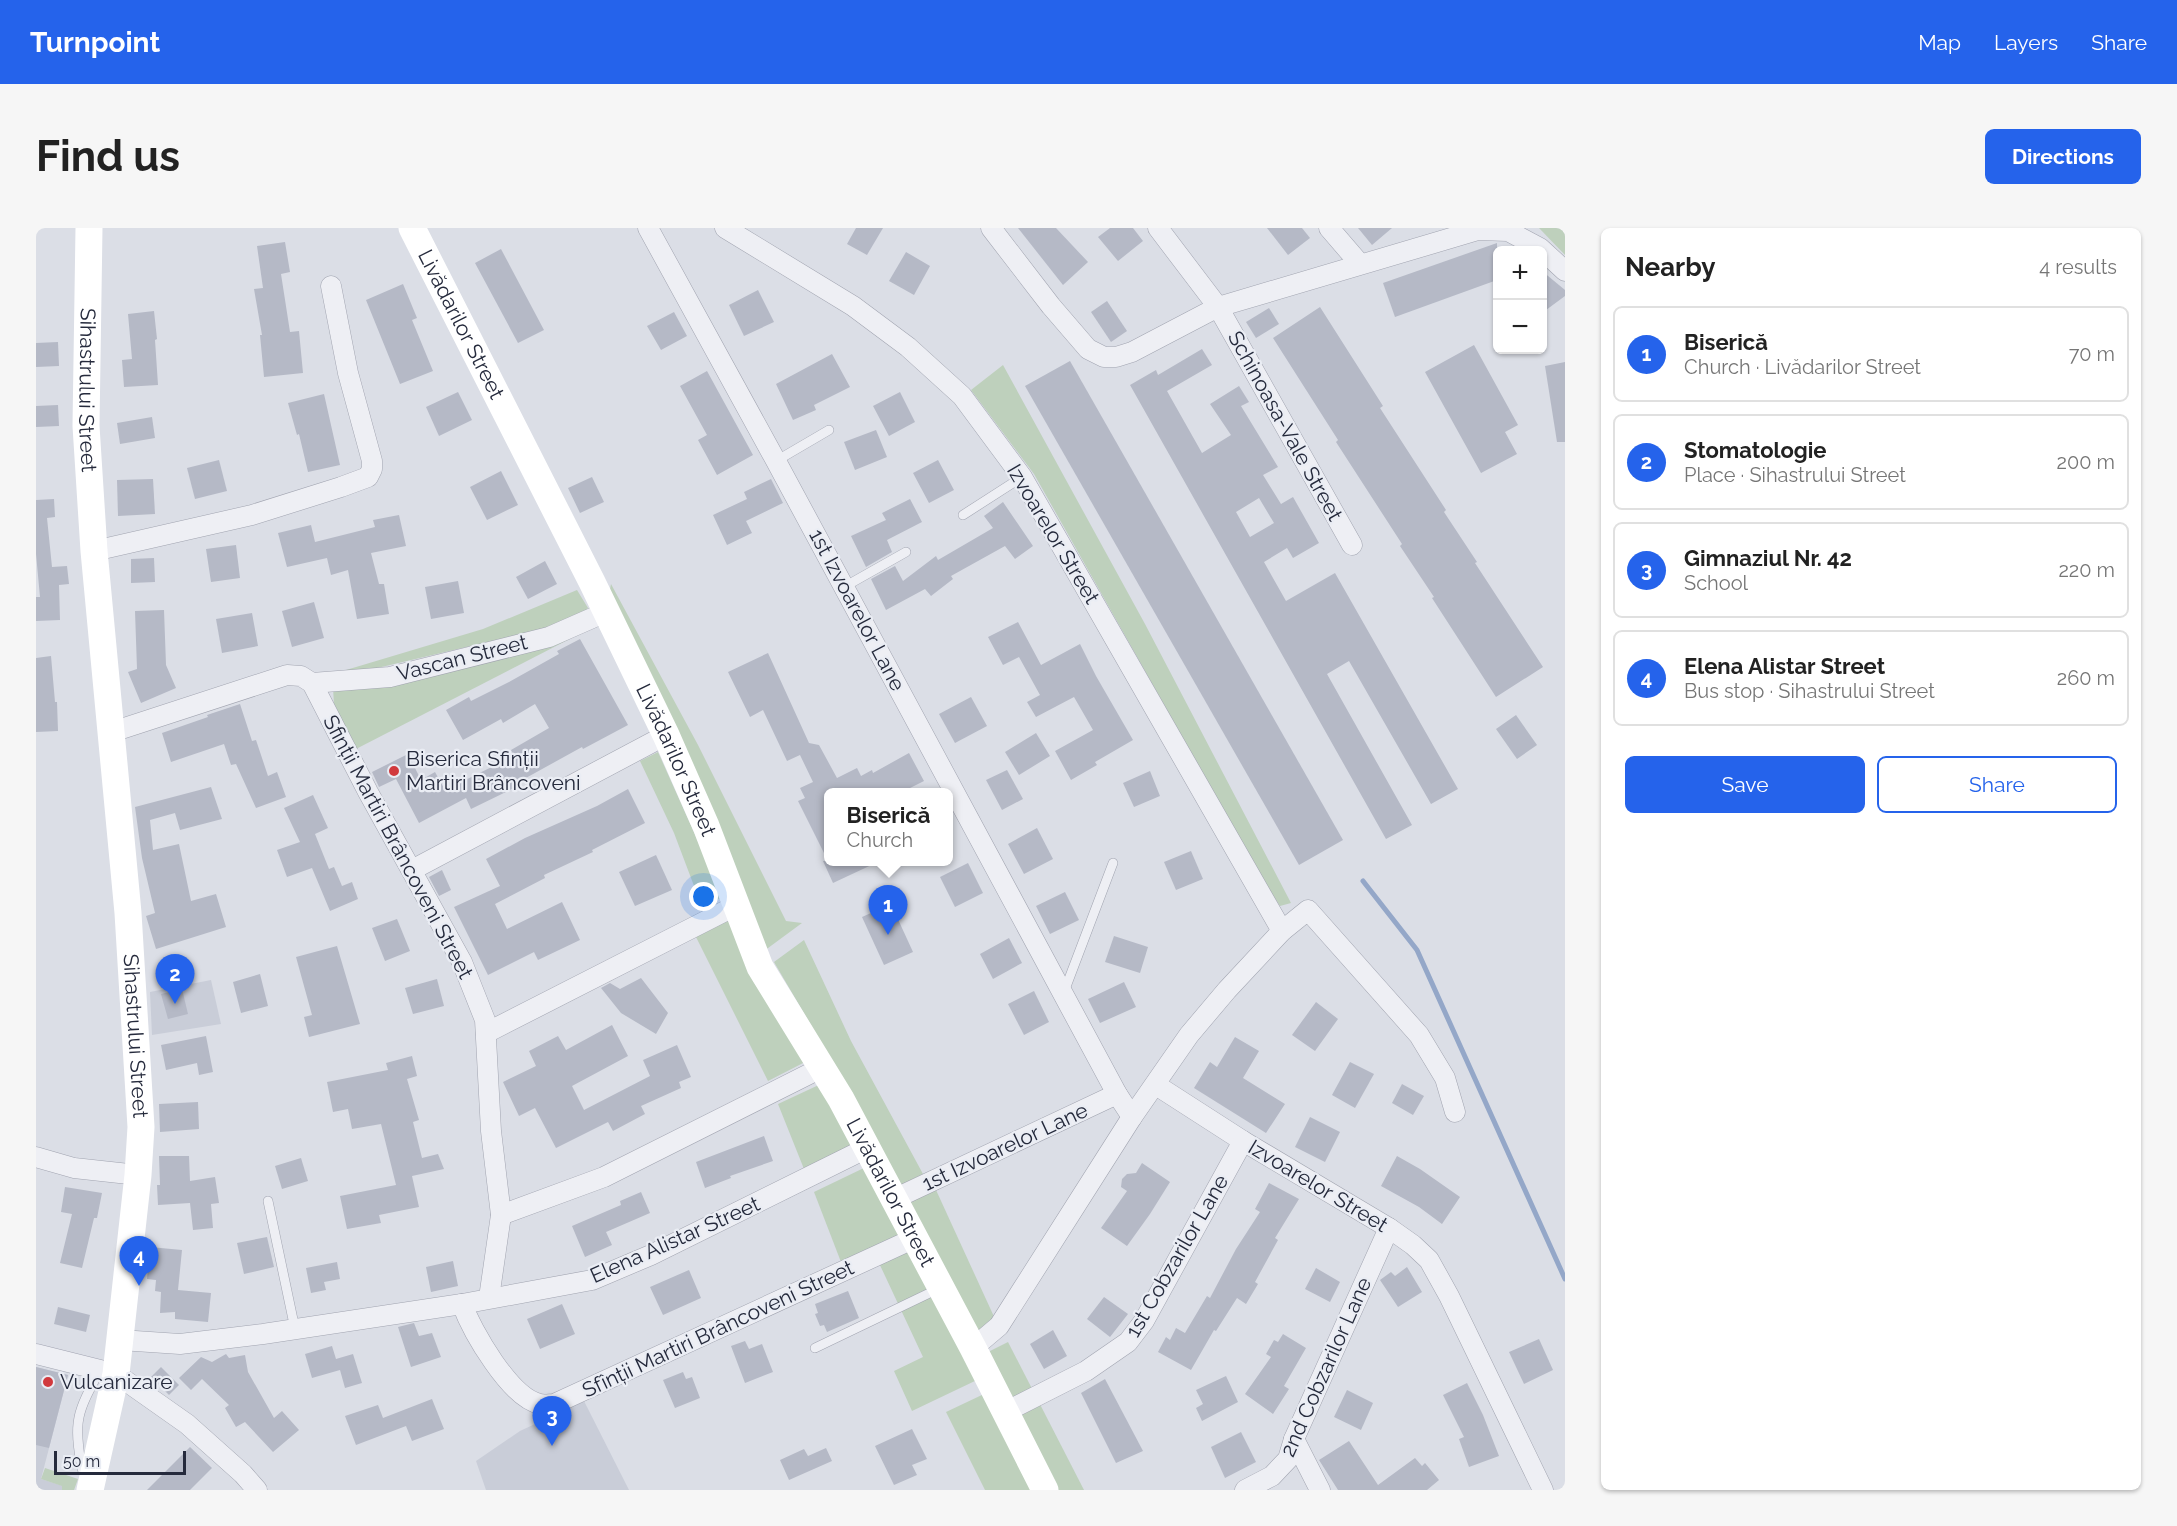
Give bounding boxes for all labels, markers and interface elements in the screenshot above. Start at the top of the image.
text: Turnpoint [30,26,160,59]
text: Map [1918,30,1961,55]
text: Layers [1994,30,2058,55]
text: Share [2091,30,2147,55]
button: Directions [1985,129,2141,184]
text: Find us [36,132,180,181]
street label: Livădarilor Street [413,245,510,403]
map controls [1493,246,1547,354]
button: + [1493,246,1547,300]
text: Nearby [1625,252,1715,282]
text: 4 results [2039,255,2117,279]
button: − [1493,300,1547,354]
street label: Sihastrului Street [74,308,102,473]
street label: Schinoasa-Vale Street [1223,326,1348,525]
text: Biserică [1684,329,1768,355]
text: 1 [1642,342,1651,366]
text: 70 m [2069,342,2115,366]
text: Church · Livădarilor Street [1684,355,1921,379]
text: Stomatologie [1684,437,1827,463]
text: 2 [1641,450,1652,474]
text: 200 m [2057,450,2115,474]
street label: Izvoarelor Street [1002,459,1105,608]
text: Place · Sihastrului Street [1684,463,1906,487]
street label: 1st Izvoarelor Lane [804,524,911,695]
text: Gimnaziul Nr. 42 [1684,545,1852,571]
text: 3 [1641,558,1652,582]
text: 220 m [2058,558,2115,582]
text: School [1684,571,1748,595]
street label: Vascan Street [394,629,530,686]
text: Elena Alistar Street [1684,653,1885,679]
text: 4 [1641,666,1652,690]
text: 260 m [2057,666,2115,690]
text: Bus stop · Sihastrului Street [1684,679,1935,703]
street label: Livădarilor Street [631,680,722,839]
street label: Sfinții Martiri Brâncoveni Street [318,711,479,983]
place label: Biserica Sfinții Martiri Brâncoveni [406,746,581,795]
button: Save [1625,756,1865,813]
button: Share [1877,756,2117,813]
marker: Biserica Sfinții Martiri Brâncoveni [387,764,401,778]
popup [824,788,953,866]
text: Biserică [847,802,930,828]
text: Church [847,828,913,852]
your location [689,882,718,911]
pin: 1 [868,886,908,935]
street label: Sihastrului Street [119,953,153,1119]
pin: 2 [156,954,194,1004]
street label: 1st Izvoarelor Lane [918,1097,1092,1196]
street label: Livădarilor Street [841,1114,940,1271]
street label: Izvoarelor Street [1244,1134,1393,1237]
street label: 1st Cobzarilor Lane [1120,1170,1233,1341]
street label: Elena Alistar Street [586,1191,763,1288]
pin: 4 [120,1236,158,1286]
street label: Sfînții Martiri Brâncoveni Street [578,1255,858,1403]
street label: 2nd Cobzarilor Lane [1275,1273,1376,1460]
place label: Vulcanizare [60,1369,173,1394]
marker: Vulcanizare [41,1375,55,1389]
pin: 3 [532,1396,572,1446]
scale bar [54,1448,186,1476]
text: 50 m [63,1452,100,1471]

